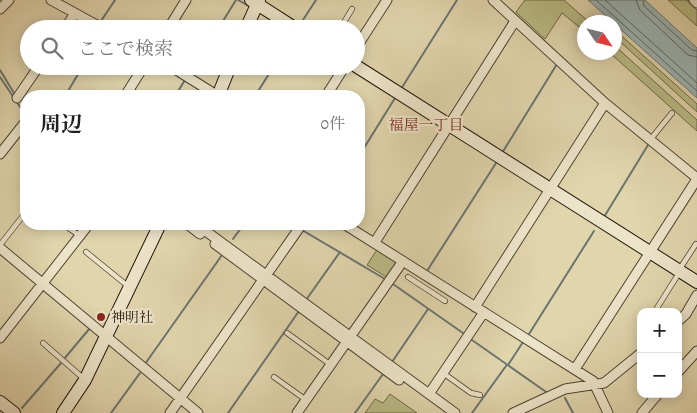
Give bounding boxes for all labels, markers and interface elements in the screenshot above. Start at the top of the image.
north arrow [577,15,622,60]
search box [20,20,365,75]
icon: search [38,34,66,62]
text: ここで検索 [78,36,173,62]
text: 周辺 [40,110,82,138]
text: 0件 [320,113,345,135]
district label: 福屋一丁目 [388,115,464,135]
place label: 神明社 [111,308,153,327]
map controls [637,308,682,398]
button: + [637,308,682,353]
marker: 神明社 [95,311,107,323]
button: − [637,353,682,398]

